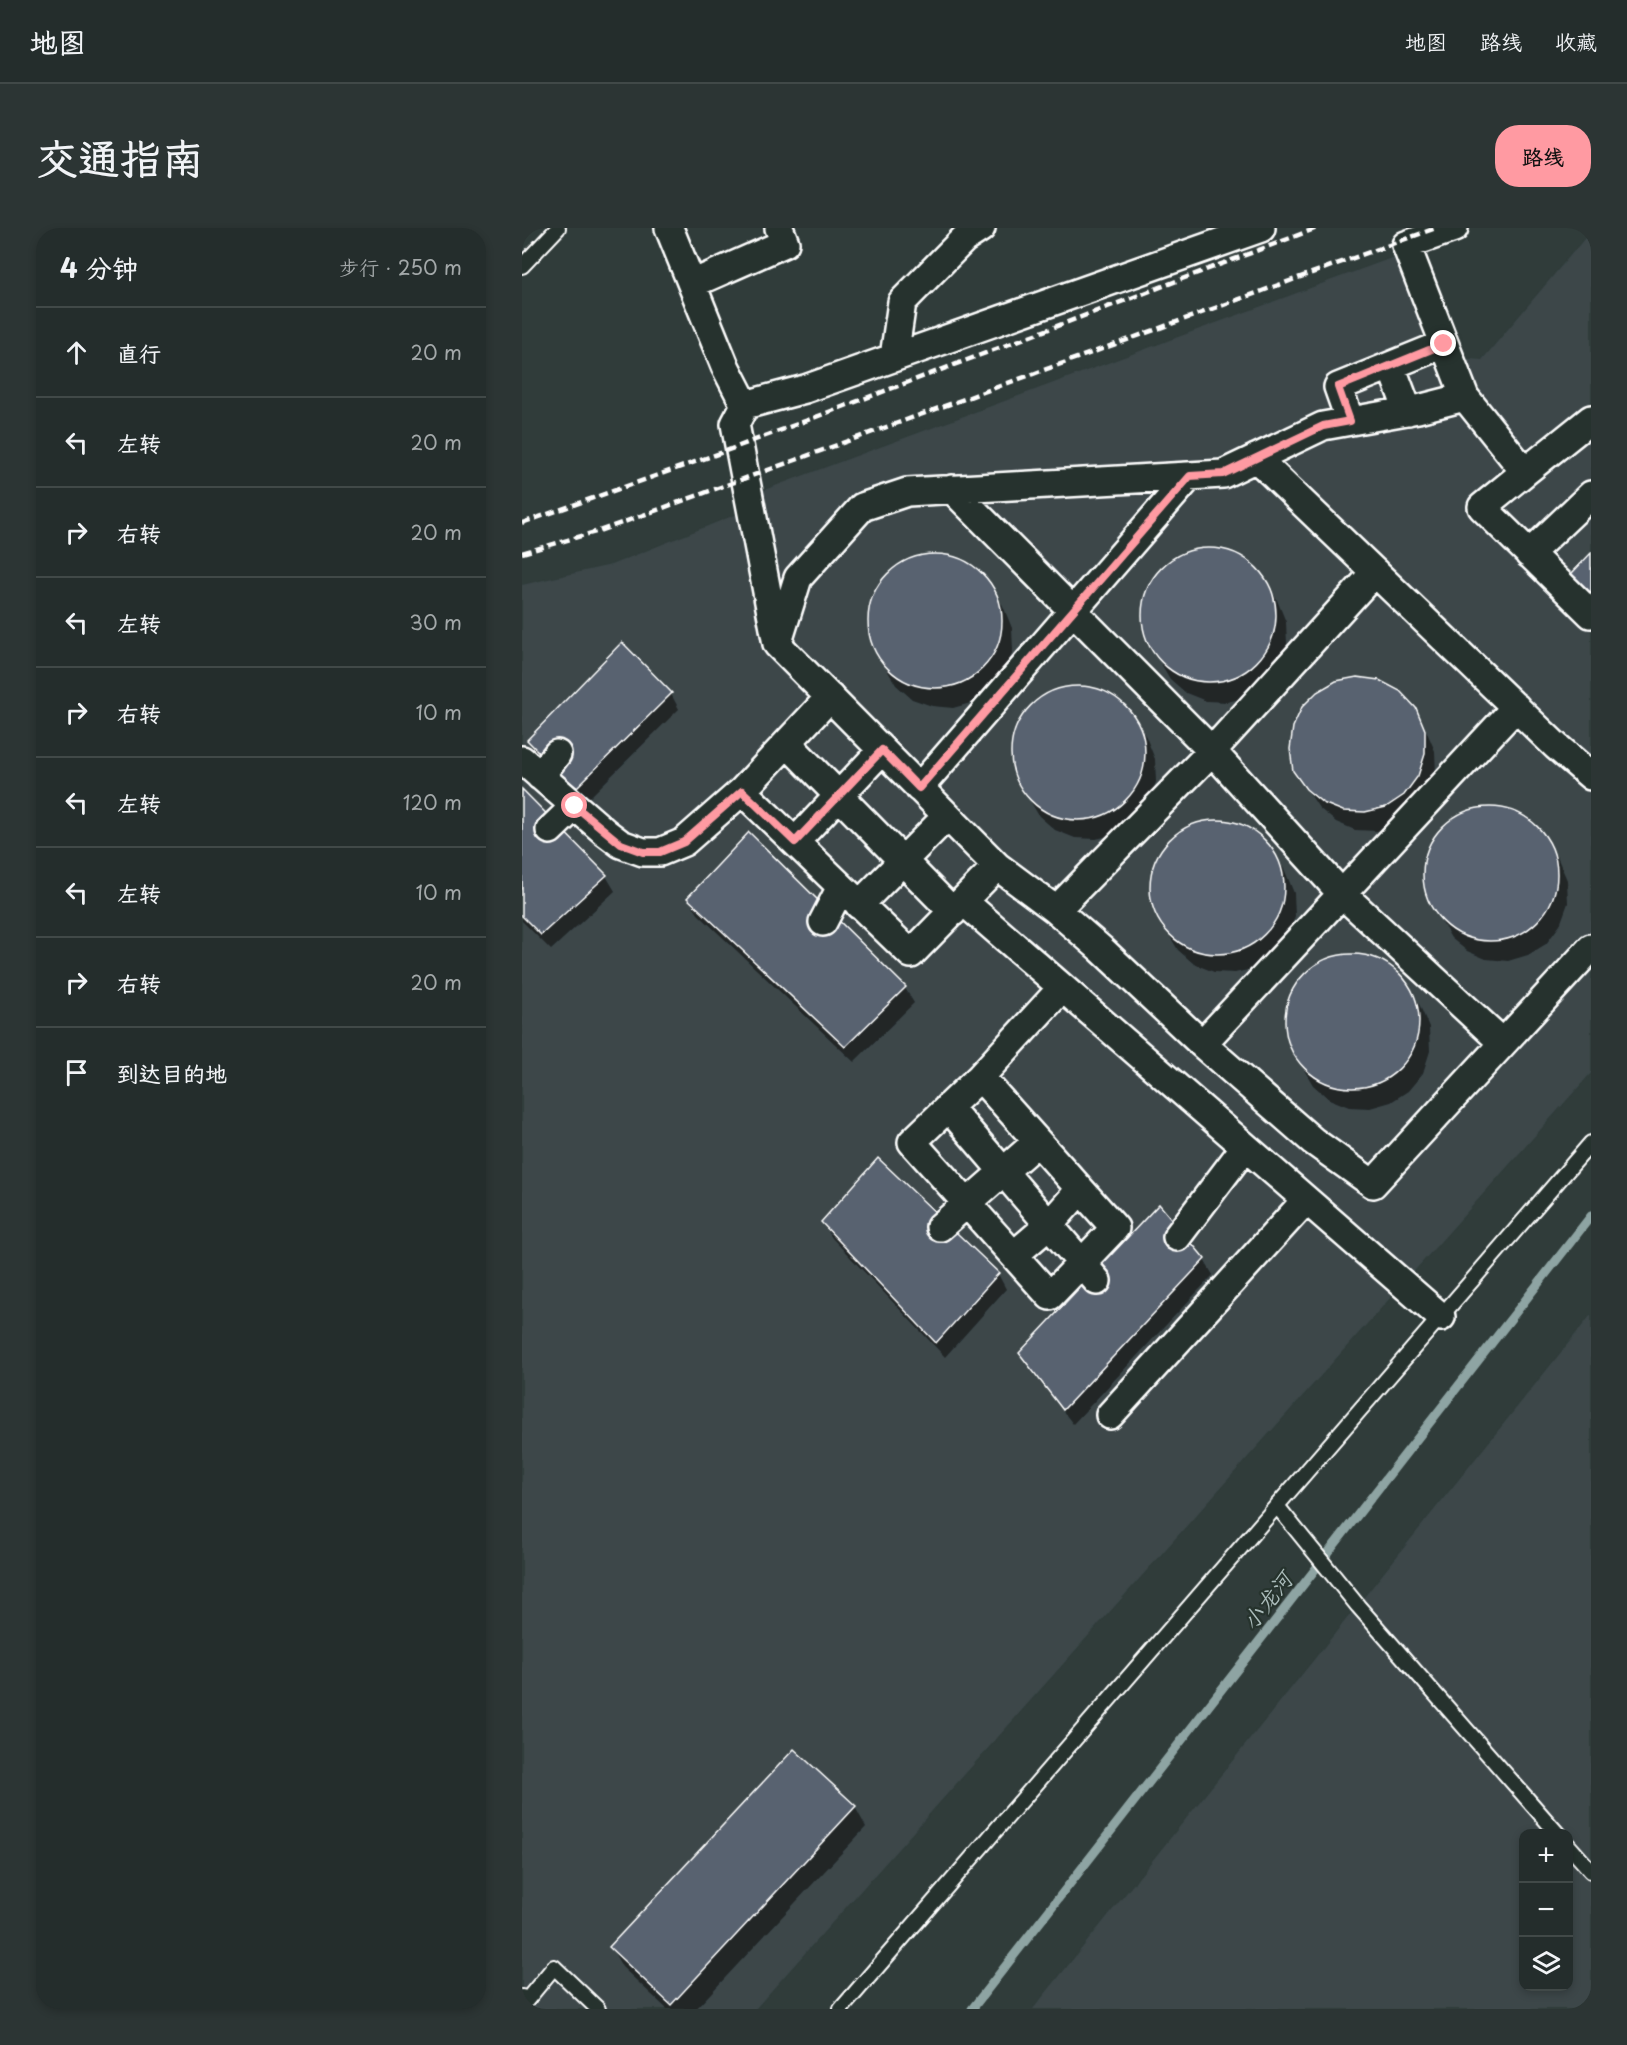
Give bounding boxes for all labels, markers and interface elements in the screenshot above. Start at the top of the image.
text: 地图 [30,20,86,63]
text: 地图 [1405,25,1447,57]
text: 路线 [1480,25,1522,57]
text: 收藏 [1555,25,1597,57]
text: 交通指南 [36,125,204,188]
button: 路线 [1495,125,1591,187]
text: 4 分钟 [60,248,138,287]
text: 步行 · 250 m [339,252,462,282]
route end [1430,330,1456,356]
icon: ahead [60,336,93,369]
text: 直行 [117,336,161,369]
text: 20 m [410,337,462,367]
icon: left [60,426,93,459]
text: 左转 [117,426,161,459]
text: 20 m [410,427,462,457]
icon: right [60,516,93,549]
text: 右转 [117,516,161,549]
text: 20 m [410,517,462,547]
icon: left [60,606,93,639]
text: 左转 [117,606,161,639]
text: 30 m [409,607,462,637]
icon: right [60,696,93,729]
text: 右转 [117,696,161,729]
text: 10 m [415,697,462,727]
icon: left [60,786,93,819]
text: 左转 [117,786,161,819]
text: 120 m [403,787,462,817]
route start [561,792,587,818]
icon: left [60,876,93,909]
text: 左转 [117,876,161,909]
text: 10 m [415,877,462,907]
icon: right [60,966,93,999]
text: 右转 [117,966,161,999]
text: 20 m [410,967,462,997]
icon: arrive [60,1056,93,1089]
text: 到达目的地 [117,1056,227,1089]
water label: 小龙河 [1233,1561,1301,1636]
map controls [1519,1829,1573,1991]
button: + [1519,1829,1573,1883]
button: − [1519,1883,1573,1937]
button: layers [1519,1937,1573,1991]

